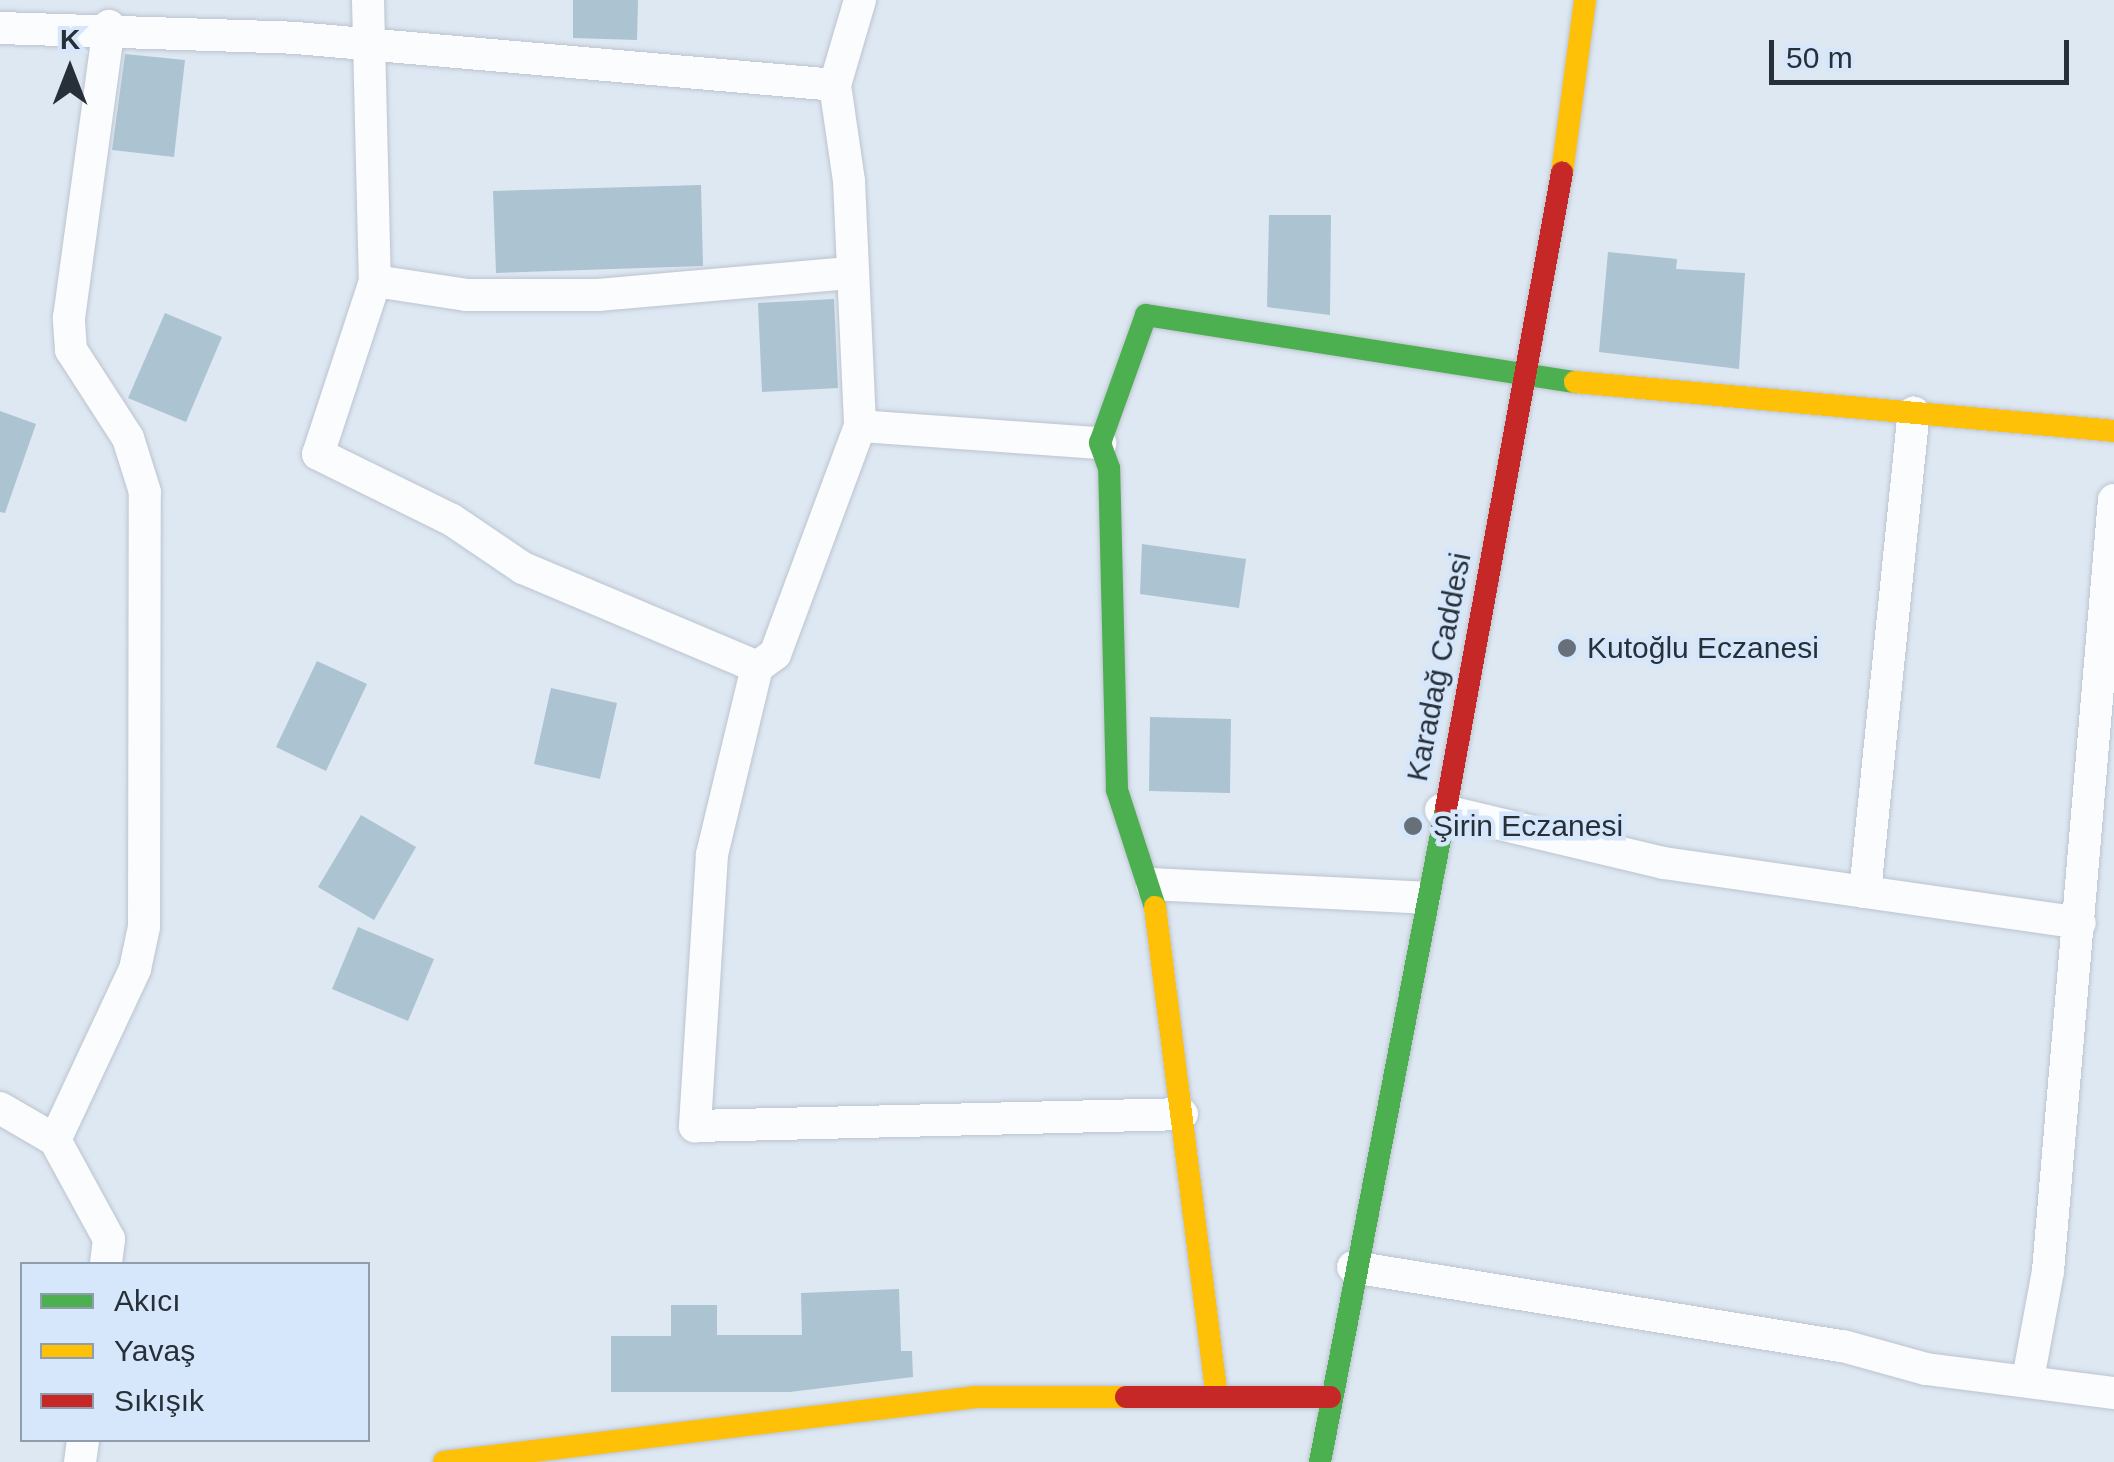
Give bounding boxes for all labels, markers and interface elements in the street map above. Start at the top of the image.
north arrow [20,20,120,120]
scale bar [1774,20,2074,82]
text: K [60,24,80,55]
text: 50 m [1786,41,1853,74]
street label: Karadağ Caddesi [1399,550,1479,784]
place label: Kutoğlu Eczanesi [1587,630,1819,666]
marker: Kutoğlu Eczanesi [1556,637,1578,659]
place label: Şirin Eczanesi [1433,808,1623,844]
marker: Şirin Eczanesi [1402,815,1424,837]
legend [20,1262,370,1442]
text: Akıcı [114,1284,181,1317]
text: Yavaş [114,1334,195,1367]
text: Sıkışık [114,1384,204,1417]

